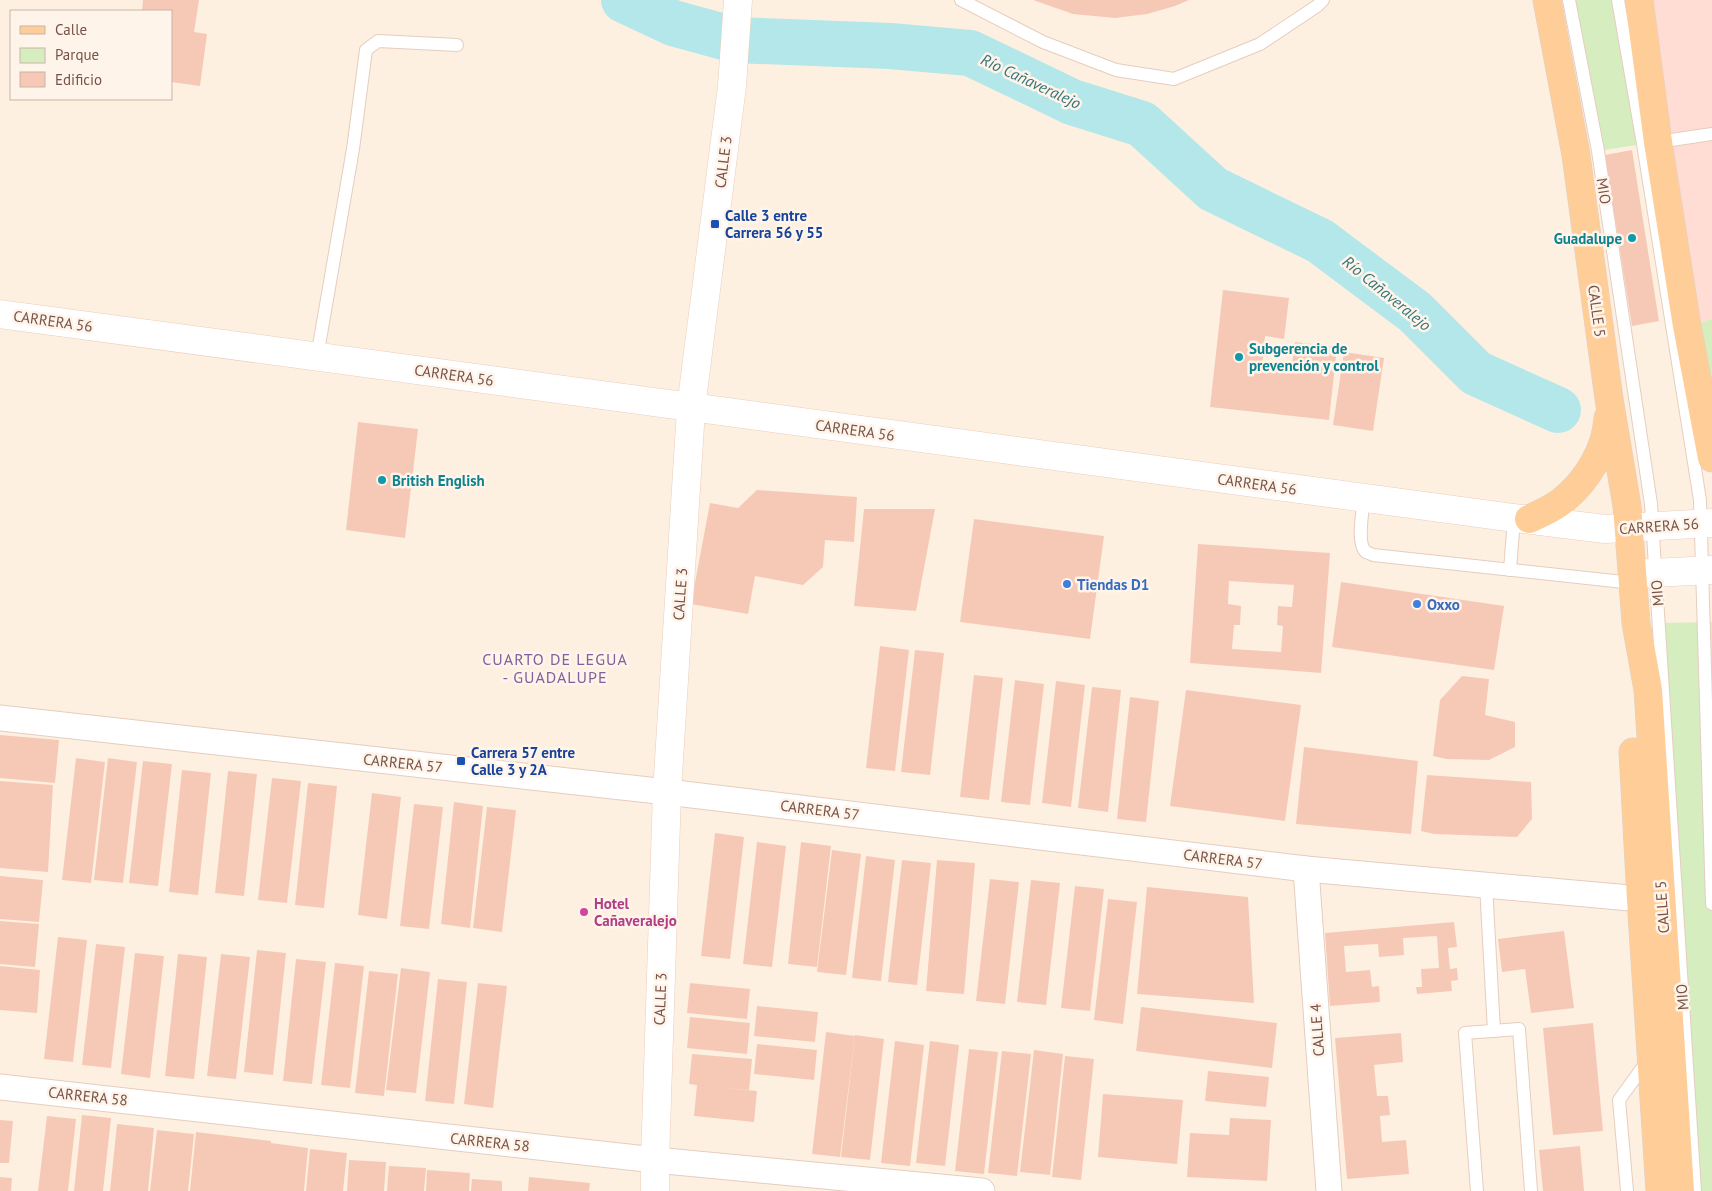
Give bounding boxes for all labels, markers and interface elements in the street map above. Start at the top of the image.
legend [10,10,172,100]
text: Calle [55,20,87,39]
text: Parque [55,45,99,64]
water label: Río Cañaveralejo [978,49,1084,113]
text: Edificio [55,70,102,89]
street label: CALLE 3 [710,135,736,189]
street label: MIO [1593,176,1615,206]
place label: Calle 3 entre Carrera 56 y 55 [725,206,823,242]
marker: Calle 3 entre Carrera 56 y 55 [709,218,721,230]
place label: Guadalupe [1554,229,1622,248]
marker: Guadalupe [1626,232,1638,244]
water label: Río Cañaveralejo [1339,251,1435,335]
street label: CALLE 5 [1584,284,1610,338]
street label: CARRERA 56 [12,306,94,336]
place label: Subgerencia de prevención y control [1249,339,1379,375]
marker: Subgerencia de prevención y control [1233,351,1245,363]
street label: CARRERA 56 [413,360,495,390]
street label: CARRERA 56 [814,415,896,445]
street label: CARRERA 56 [1216,469,1298,499]
place label: British English [392,471,485,490]
marker: British English [376,474,388,486]
street label: CARRERA 56 [1618,514,1700,538]
street label: CALLE 3 [669,567,691,621]
place label: Tiendas D1 [1077,575,1149,594]
marker: Tiendas D1 [1061,578,1073,590]
street label: MIO [1647,579,1667,607]
place label: Oxxo [1427,595,1460,614]
marker: Oxxo [1411,598,1423,610]
district label: CUARTO DE LEGUA - GUADALUPE [482,649,628,687]
place label: Carrera 57 entre Calle 3 y 2A [471,743,576,779]
street label: CARRERA 57 [362,749,444,777]
marker: Carrera 57 entre Calle 3 y 2A [455,755,467,767]
street label: CARRERA 57 [779,796,861,824]
street label: CARRERA 57 [1182,845,1264,873]
street label: CALLE 5 [1651,880,1673,934]
place label: Hotel Cañaveralejo [594,894,677,930]
marker: Hotel Cañaveralejo [578,906,590,918]
street label: CALLE 3 [650,972,670,1026]
street label: MIO [1672,983,1692,1011]
street label: CALLE 4 [1306,1003,1328,1057]
street label: CARRERA 58 [47,1082,129,1110]
street label: CARRERA 58 [449,1128,531,1156]

